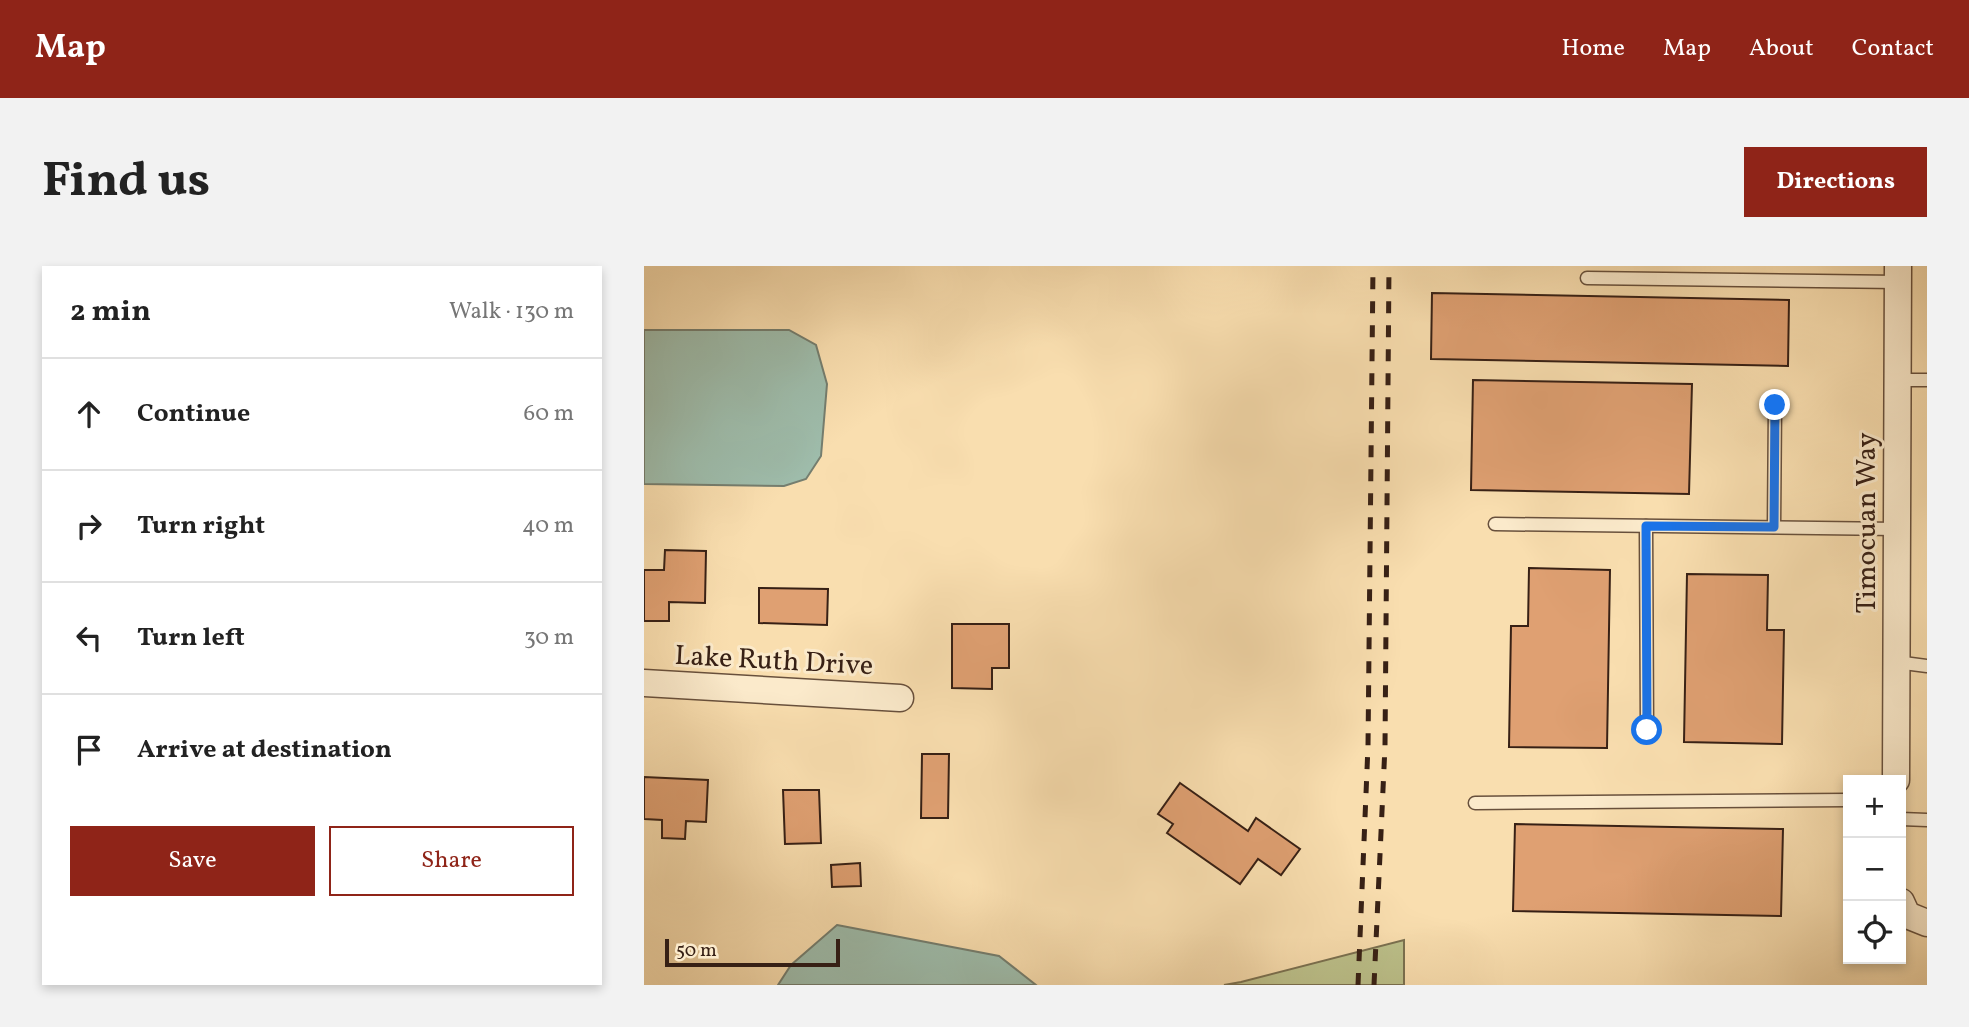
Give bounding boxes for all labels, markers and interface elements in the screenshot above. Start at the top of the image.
text: Map [35,26,106,72]
text: Home [1561,32,1625,66]
text: Map [1663,32,1711,66]
text: About [1749,32,1814,66]
text: Contact [1852,32,1934,66]
button: Directions [1744,147,1927,217]
text: Find us [42,148,210,217]
text: 2 min [70,291,151,333]
text: Walk · 130 m [449,296,574,328]
route end [1759,389,1790,420]
icon: ahead [70,395,108,433]
text: Continue [137,396,250,432]
text: 60 m [524,398,574,430]
street label: Timocuan Way [1848,432,1887,614]
icon: right [70,507,108,545]
text: Turn right [137,508,265,544]
text: 40 m [522,510,574,542]
icon: left [70,619,108,657]
text: Turn left [137,620,245,656]
text: 30 m [524,622,574,654]
street label: Lake Ruth Drive [674,637,874,686]
route start [1631,714,1662,745]
icon: arrive [70,731,108,769]
text: Arrive at destination [137,732,392,768]
map controls [1843,775,1906,964]
button: + [1843,775,1906,838]
button: Save [70,826,315,896]
button: Share [329,826,574,896]
button: − [1843,838,1906,901]
button: locate [1843,901,1906,964]
scale bar [665,936,840,968]
text: 50 m [676,938,717,964]

